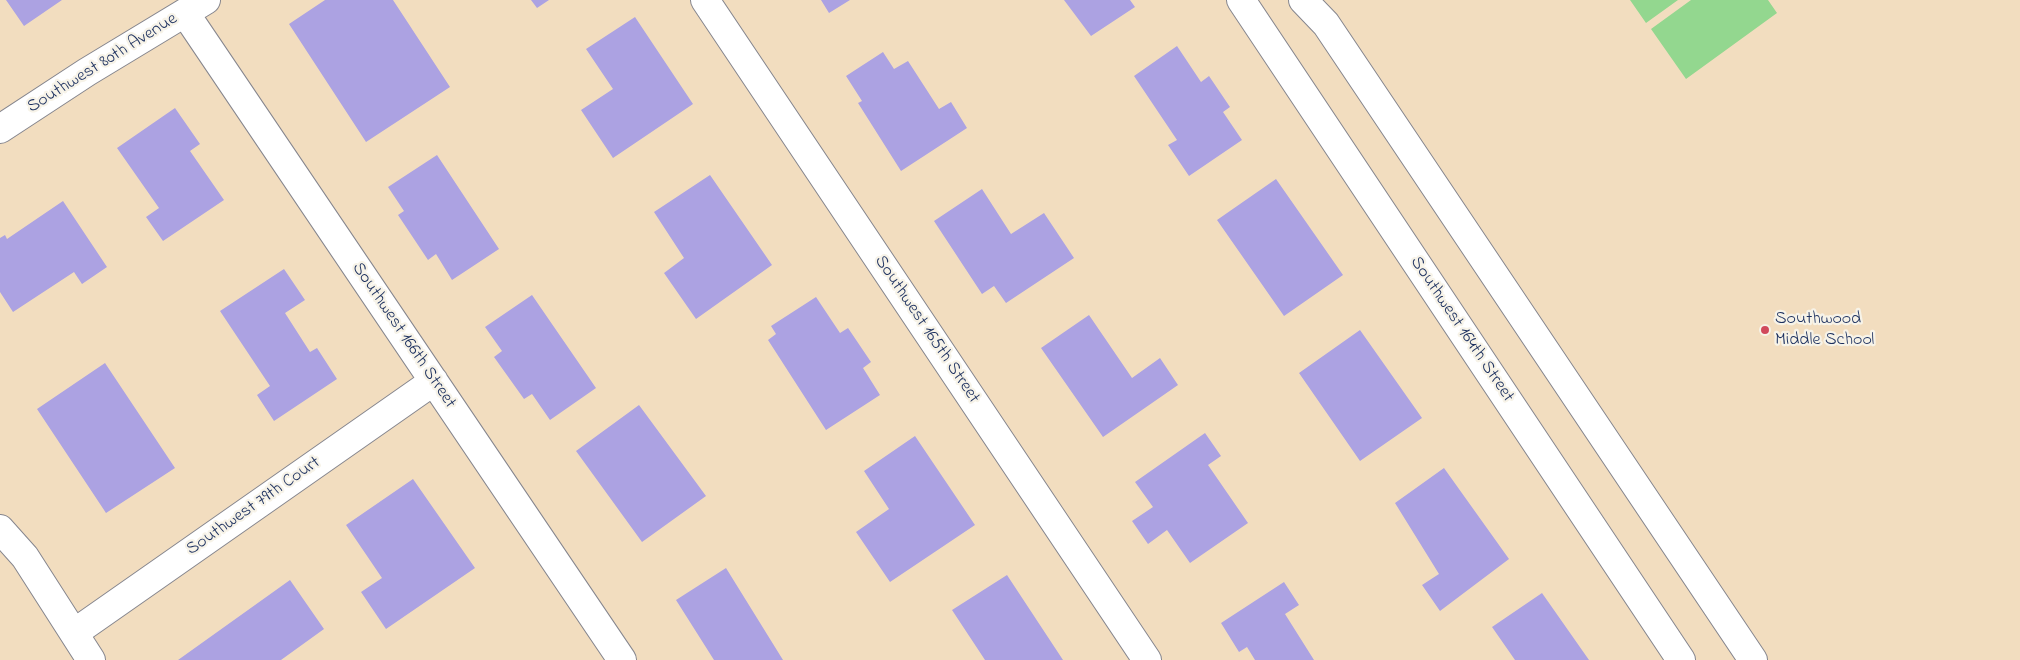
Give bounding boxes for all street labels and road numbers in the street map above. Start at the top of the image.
street label: Southwest 80th Avenue [24,9,182,119]
street label: Southwest 165th Street [868,252,984,408]
street label: Southwest 164th Street [1404,253,1518,407]
street label: Southwest 166th Street [346,259,460,413]
street label: Southwest 79th Court [183,453,325,561]

